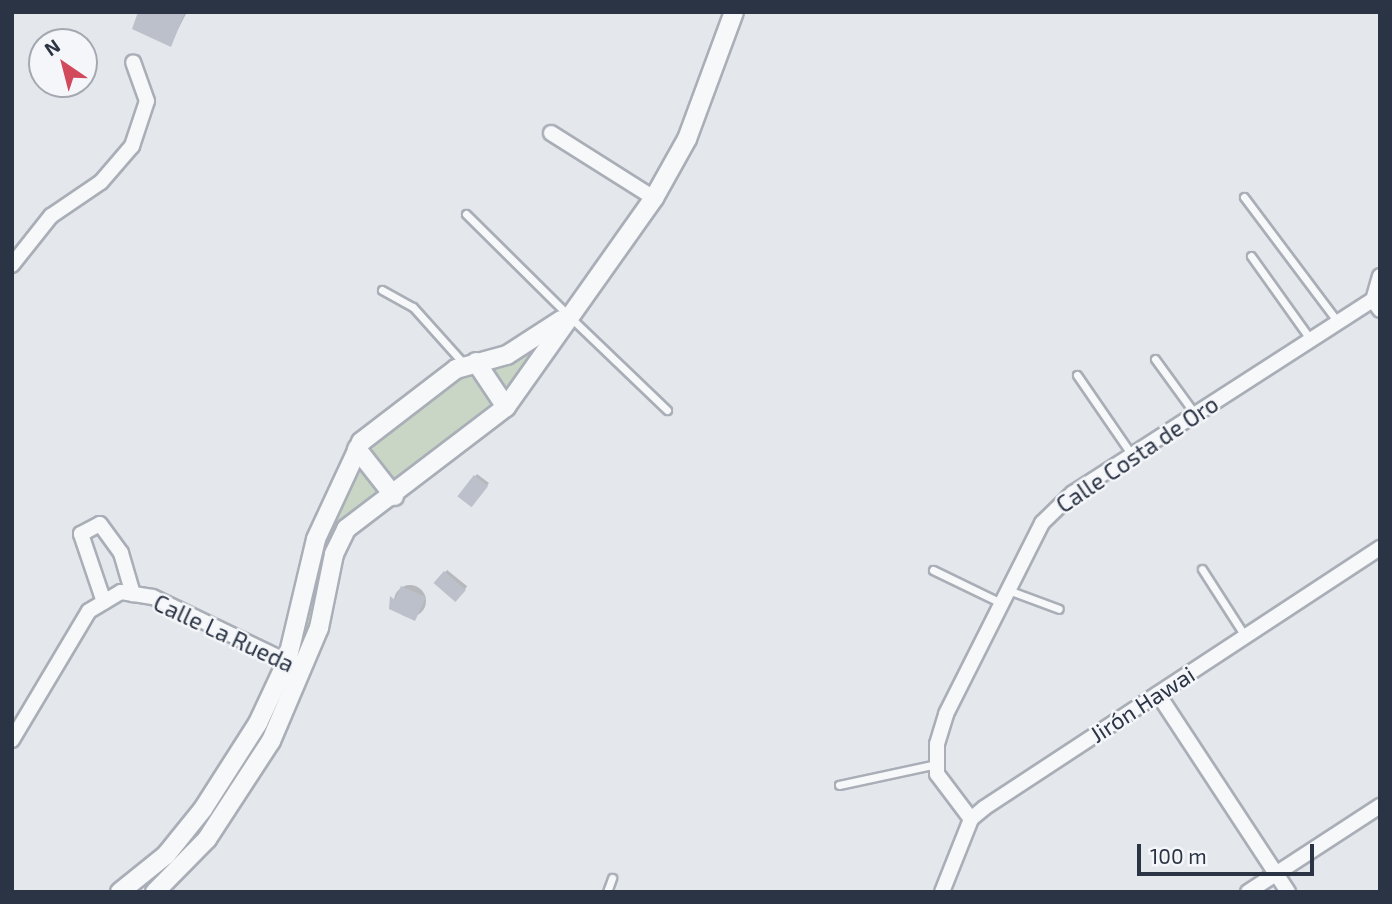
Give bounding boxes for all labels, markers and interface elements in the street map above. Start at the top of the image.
north arrow [28,28,98,98]
text: N [40,34,64,60]
street label: Calle Costa de Oro [1051,390,1223,518]
street label: Calle La Rueda [149,588,299,678]
street label: Jirón Hawai [1084,660,1200,748]
scale bar [1140,830,1317,874]
text: 100 m [1150,843,1207,868]

